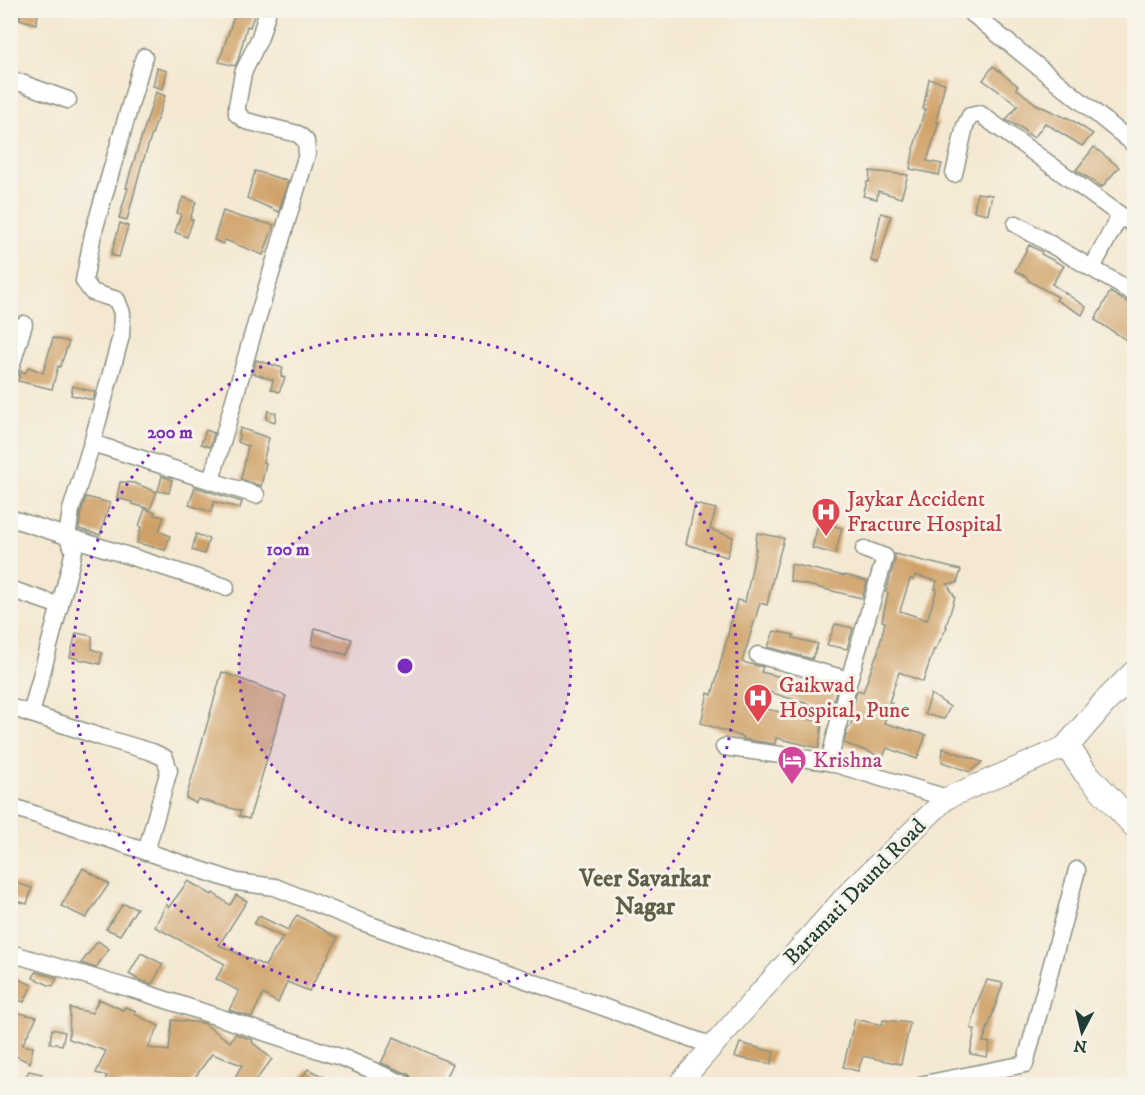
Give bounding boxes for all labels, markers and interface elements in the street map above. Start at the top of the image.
text: 200 m [147,422,193,444]
place label: Jaykar Accident Fracture Hospital [845,486,1002,538]
hospital icon: Jaykar Accident Fracture Hospital [810,496,842,538]
text: 100 m [266,539,310,561]
centre of rings [395,656,415,676]
place label: Gaikwad Hospital, Pune [779,672,910,724]
hospital icon: Gaikwad Hospital, Pune [742,682,774,724]
hotel icon: Krishna [776,744,808,786]
place label: Krishna [813,747,883,774]
street label: Baramati Daund Road [778,813,932,971]
district label: Veer Savarkar Nagar [578,864,712,922]
north arrow [1052,1002,1112,1062]
text: N [1073,1035,1088,1057]

